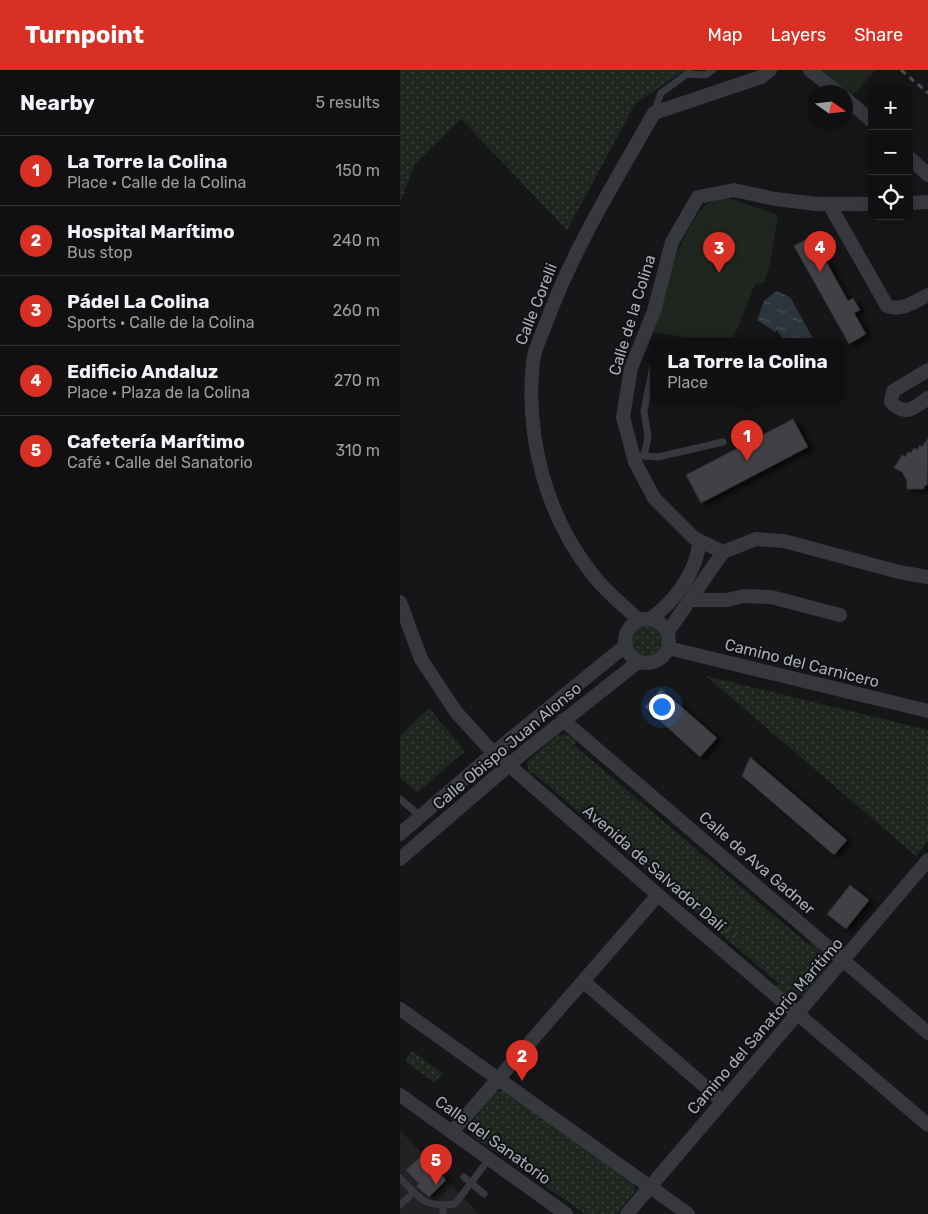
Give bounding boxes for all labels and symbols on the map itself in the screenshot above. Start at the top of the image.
north arrow [808,85,853,130]
pin: 4 [804,231,836,272]
pin: 3 [703,232,735,273]
street label: Calle de la Colina [605,252,659,378]
street label: Calle Corelli [511,260,561,348]
pin: 1 [731,420,763,461]
street label: Camino del Carnicero [723,635,881,691]
street label: Calle Obispo Juan Alonso [429,678,585,814]
your location [649,694,675,720]
street label: Avenida de Salvador Dalí [579,801,730,936]
street label: Calle de Ava Gadner [695,807,819,919]
street label: Camino del Sanatorio Maritimo [683,934,847,1118]
pin: 2 [506,1040,538,1081]
street label: Calle del Sanatorio [431,1092,555,1188]
pin: 5 [420,1144,452,1185]

